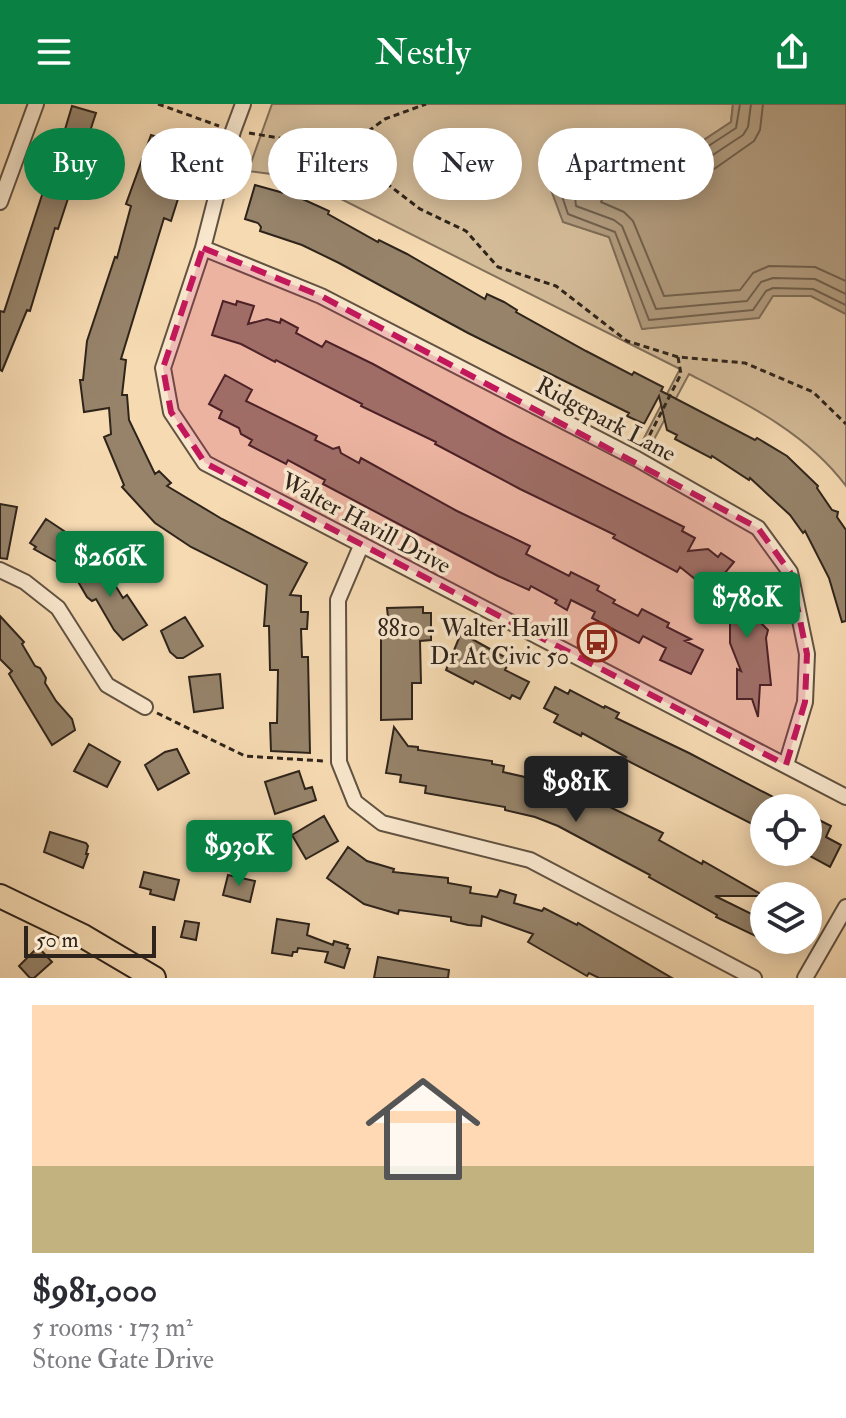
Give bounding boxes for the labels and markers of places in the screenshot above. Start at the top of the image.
pin: $266K [54,531,166,599]
pin: $780K [691,572,803,640]
place label: 8810 - Walter Havill Dr At Civic 50 [377,613,569,672]
bus stop icon: 8810 - Walter Havill Dr At Civic 50 [576,621,618,663]
pin: $981K [520,756,632,824]
pin: $930K [183,820,295,888]

